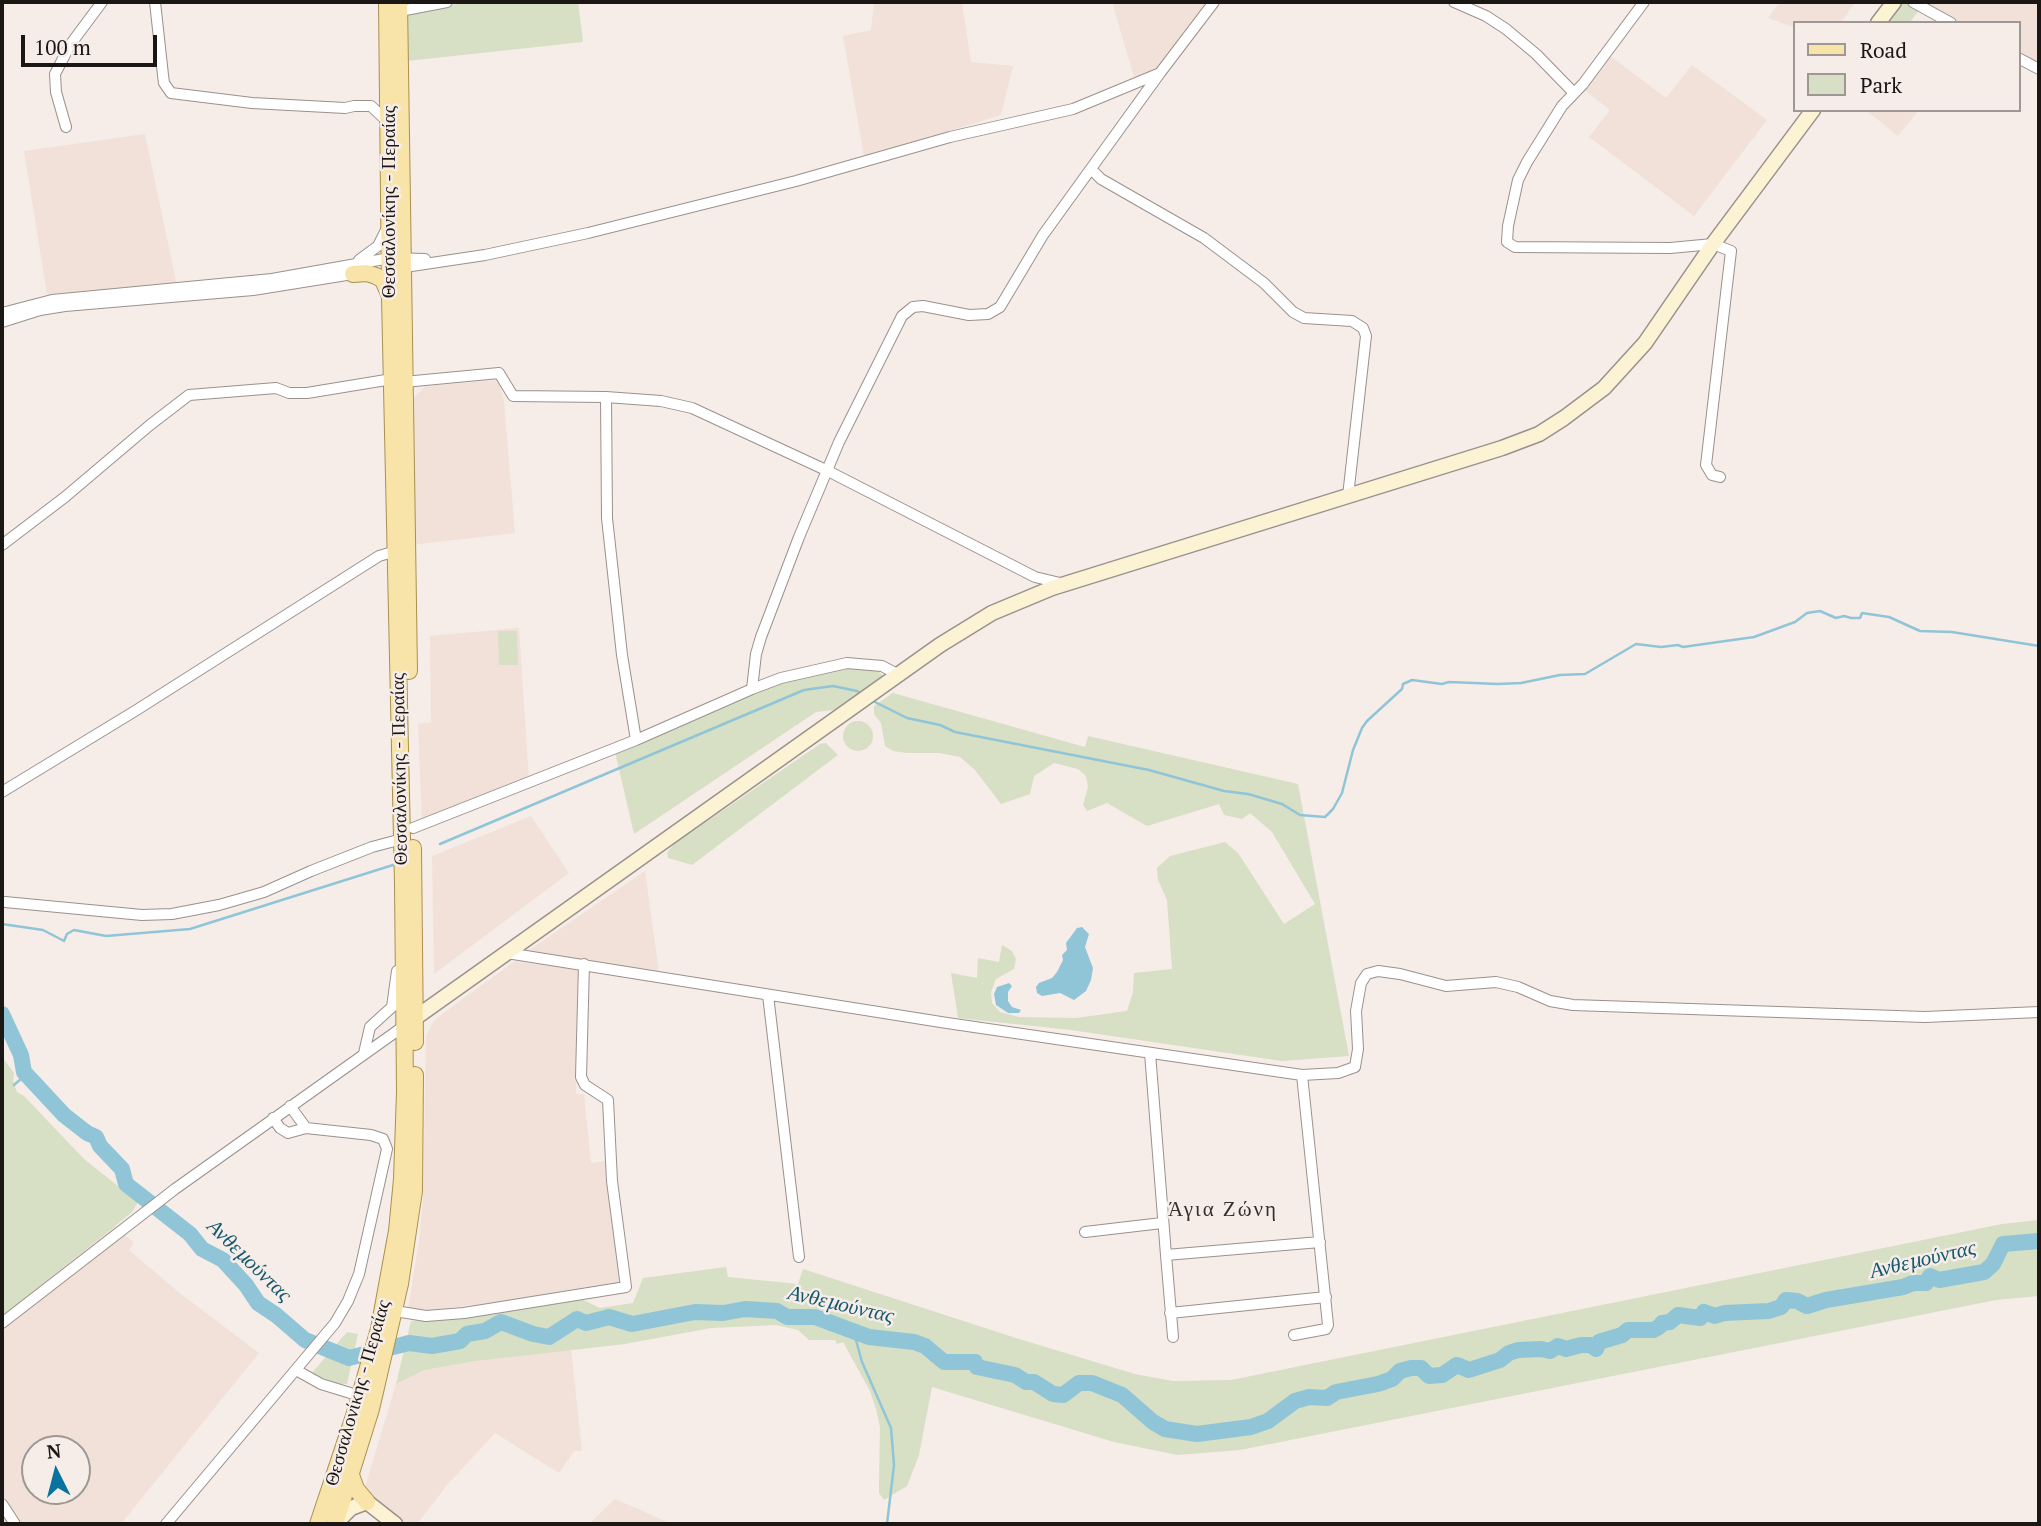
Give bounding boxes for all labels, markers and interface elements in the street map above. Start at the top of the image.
scale bar [24,21,161,65]
legend [1792,21,2020,112]
text: 100 m [34,33,91,61]
text: Road [1860,36,1907,64]
text: Park [1860,71,1902,99]
street label: Θεσσαλονίκης - Περαίας [379,106,401,298]
street label: Θεσσαλονίκης - Περαίας [387,673,413,865]
district label: Άγια Ζώνη [1169,1197,1277,1223]
water label: Ανθεμούντας [201,1214,297,1308]
water label: Ανθεμούντας [1867,1236,1979,1284]
water label: Ανθεμούντας [785,1281,897,1329]
street label: Θεσσαλονίκης - Περαίας [320,1297,396,1489]
north arrow [21,1435,91,1505]
text: N [45,1437,62,1464]

